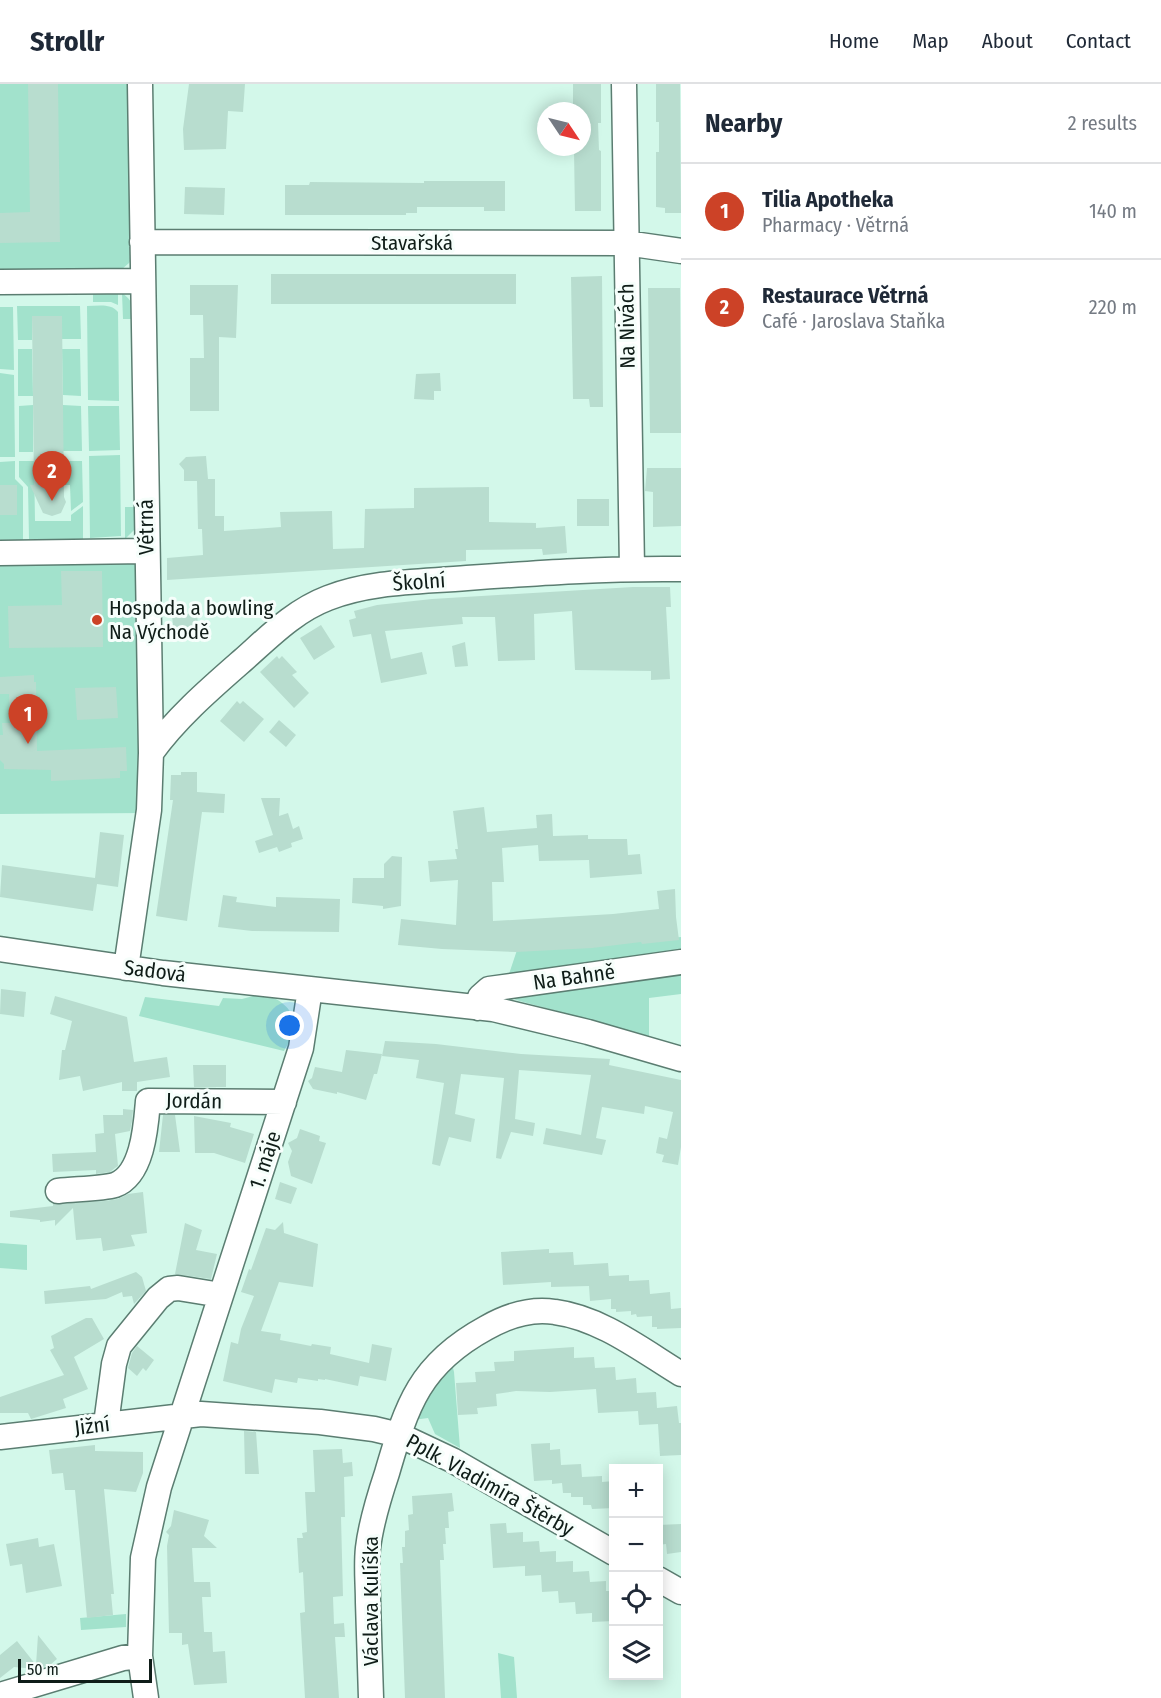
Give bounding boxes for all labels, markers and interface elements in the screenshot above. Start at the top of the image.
text: Strollr [30,25,104,58]
text: Home [829,28,879,54]
text: Map [912,28,949,54]
text: About [982,28,1033,54]
text: Contact [1066,28,1131,54]
north arrow [537,102,591,156]
text: Nearby [705,108,782,139]
text: 2 results [1068,111,1137,135]
text: Tilia Apotheka [762,186,894,213]
text: 1 [720,199,729,223]
text: 140 m [1089,199,1137,223]
text: Pharmacy · Větrná [762,213,909,237]
street label: Stavařská [371,230,453,256]
text: Restaurace Větrná [762,282,928,309]
street label: Na Nivách [613,283,641,369]
text: 2 [720,295,729,319]
text: 220 m [1089,295,1137,319]
text: Café · Jaroslava Staňka [762,309,945,333]
pin: 2 [32,452,72,501]
street label: Větrná [133,499,159,555]
street label: Školní [392,567,446,597]
place label: Hospoda a bowling Na Východě [109,595,274,645]
marker: Hospoda a bowling Na Východě [90,613,104,627]
pin: 1 [9,694,48,744]
street label: Sadová [123,954,187,988]
street label: Na Bahně [531,958,617,996]
your location [275,1011,304,1040]
street label: Jordán [166,1088,222,1114]
street label: 1. máje [243,1128,287,1192]
street label: Jižní [73,1411,111,1441]
street label: Pplk. Vladimíra Štěrby [401,1428,579,1542]
map controls [609,1464,663,1680]
button: + [609,1464,663,1518]
button: − [609,1518,663,1572]
street label: Václava Kulíška [358,1536,384,1666]
button: locate [609,1572,663,1626]
button: layers [609,1626,663,1680]
scale bar [18,1656,152,1684]
text: 50 m [27,1660,59,1679]

